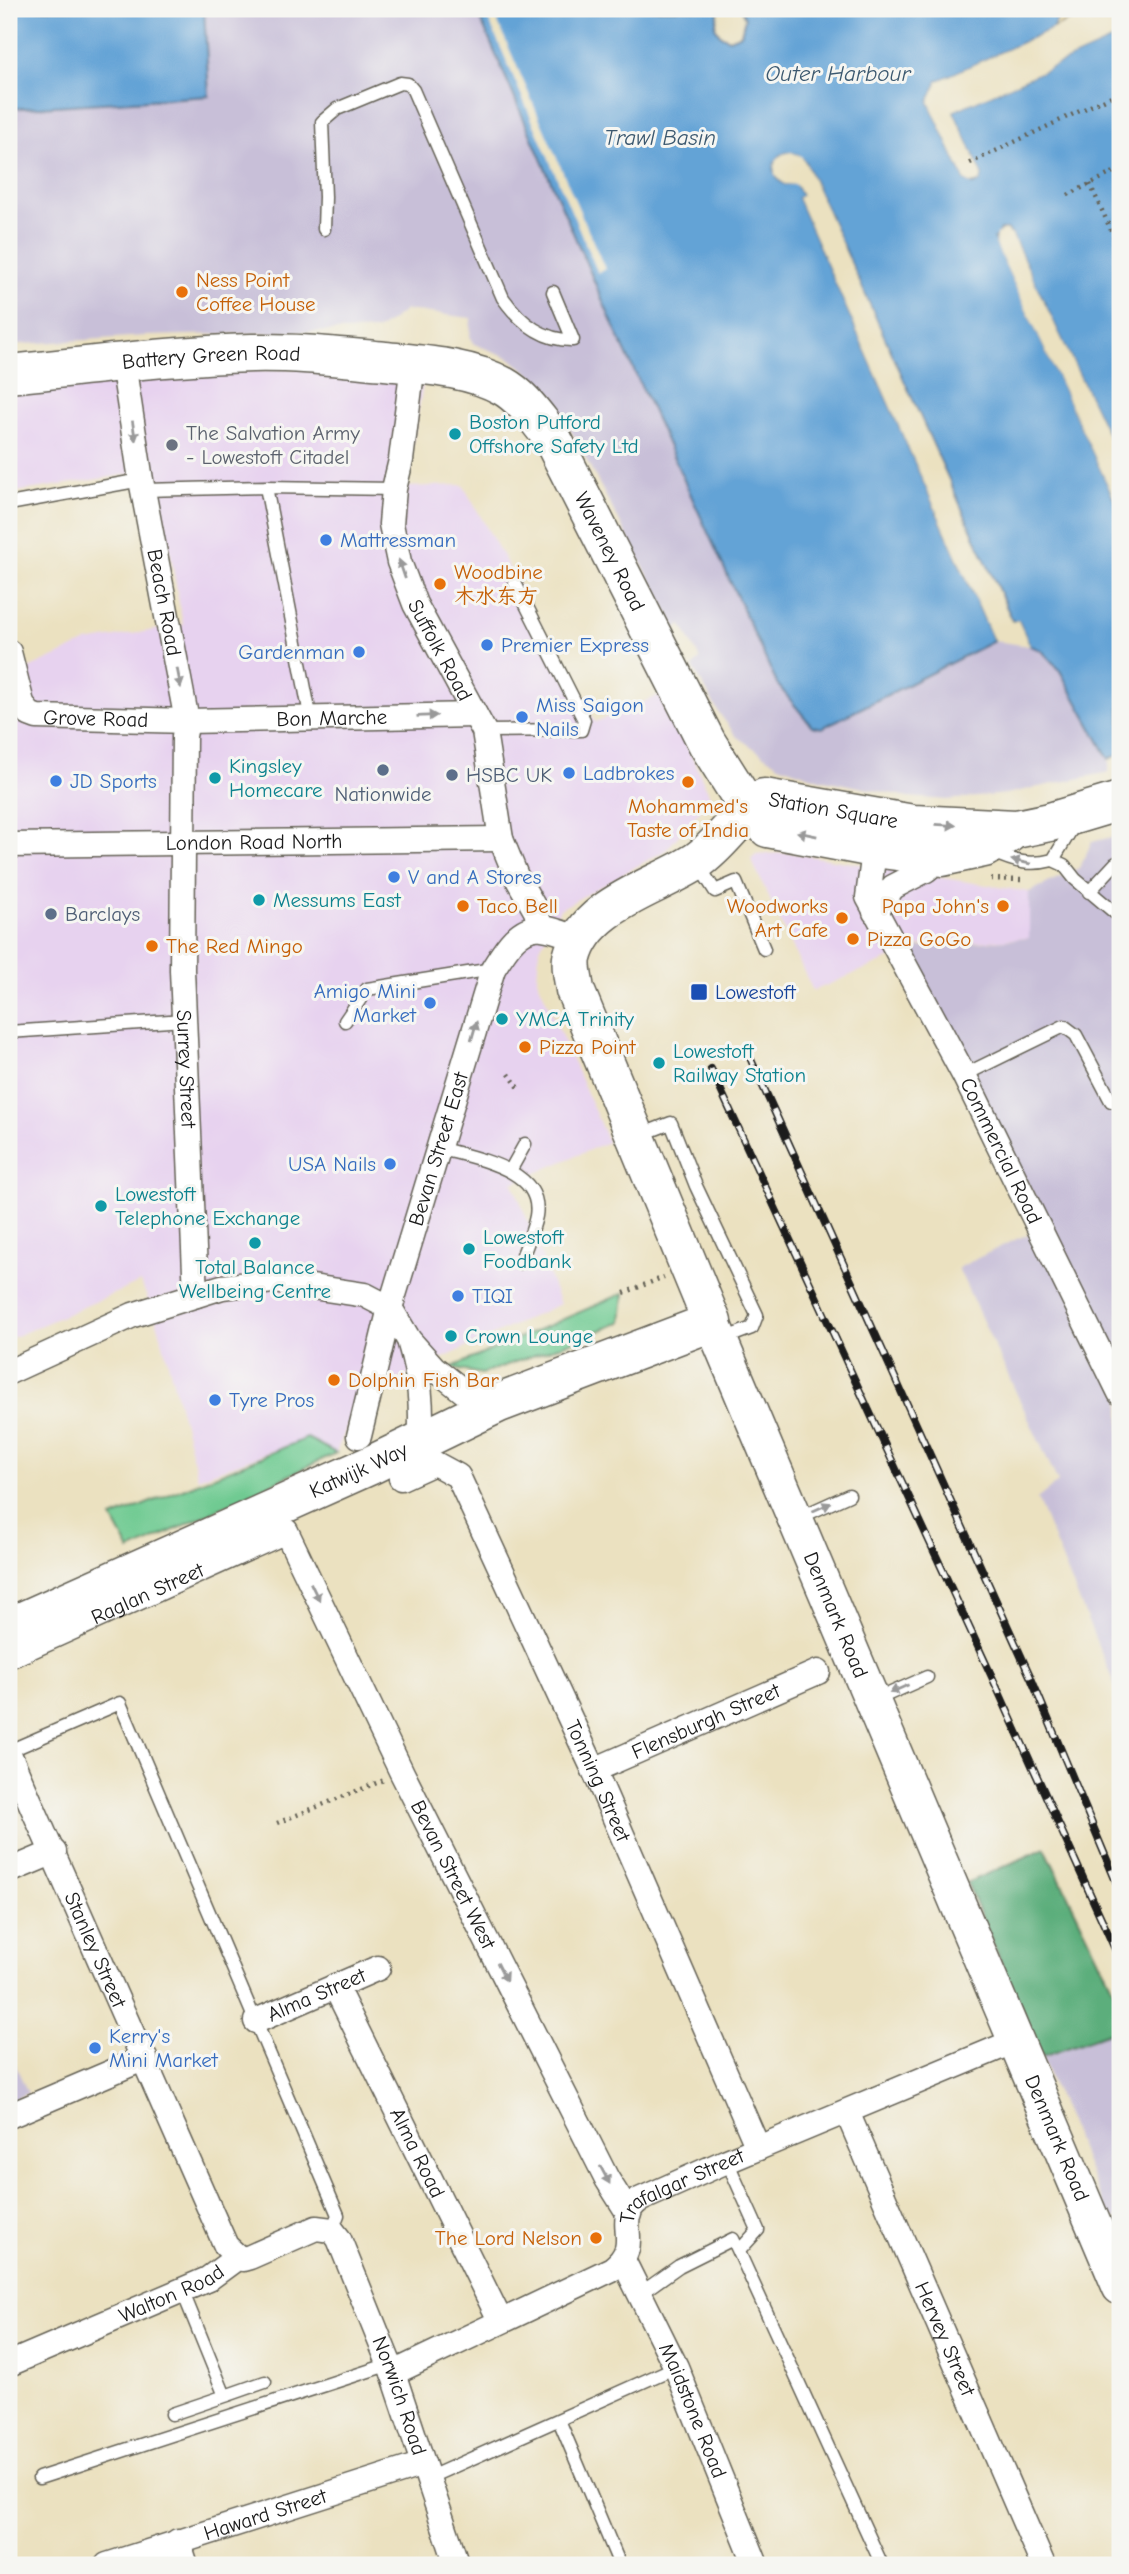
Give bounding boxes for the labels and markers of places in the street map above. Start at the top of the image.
place label: Ness Point Coffee House [196,268,316,316]
marker: Ness Point Coffee House [174,284,190,300]
place label: Boston Putford Offshore Safety Ltd [469,410,639,458]
place label: The Salvation Army - Lowestoft Citadel [186,421,360,469]
marker: Boston Putford Offshore Safety Ltd [447,426,463,442]
marker: The Salvation Army - Lowestoft Citadel [164,437,180,453]
place label: Mattressman [340,528,456,552]
marker: Mattressman [318,532,334,548]
place label: Woodbine 木水东方 [454,560,543,608]
marker: Woodbine 木水东方 [432,576,448,592]
place label: Premier Express [501,633,649,657]
marker: Premier Express [479,637,495,653]
place label: Gardenman [238,640,345,664]
marker: Gardenman [351,644,367,660]
place label: Miss Saigon Nails [536,693,644,741]
marker: Miss Saigon Nails [514,709,530,725]
place label: Kingsley Homecare [229,754,323,802]
place label: Ladbrokes [583,761,674,785]
marker: Nationwide [375,762,391,778]
place label: HSBC UK [466,763,552,787]
marker: Ladbrokes [561,765,577,781]
marker: HSBC UK [444,767,460,783]
place label: JD Sports [70,769,157,793]
marker: Kingsley Homecare [207,770,223,786]
marker: JD Sports [48,773,64,789]
marker: Mohammed's Taste of India [680,774,696,790]
place label: Nationwide [334,782,432,806]
place label: Mohammed's Taste of India [627,794,749,842]
place label: V and A Stores [408,865,541,889]
marker: V and A Stores [386,869,402,885]
place label: Messums East [273,888,402,912]
marker: Messums East [251,892,267,908]
place label: Taco Bell [477,894,558,918]
place label: Woodworks Art Cafe [727,894,828,942]
place label: Papa John's [882,894,989,918]
marker: Taco Bell [455,898,471,914]
marker: Papa John's [995,898,1011,914]
place label: Barclays [65,902,140,926]
marker: Barclays [43,906,59,922]
marker: Woodworks Art Cafe [834,910,850,926]
place label: Pizza GoGo [867,927,971,951]
marker: Pizza GoGo [845,931,861,947]
place label: The Red Mingo [166,934,303,958]
marker: The Red Mingo [144,938,160,954]
place label: Amigo Mini Market [314,979,417,1027]
place label: Lowestoft [715,980,797,1004]
marker: Lowestoft [689,982,709,1002]
marker: Amigo Mini Market [422,995,438,1011]
place label: YMCA Trinity [516,1007,635,1031]
marker: YMCA Trinity [494,1011,510,1027]
place label: Pizza Point [539,1035,636,1059]
marker: Pizza Point [517,1039,533,1055]
place label: Lowestoft Railway Station [673,1039,806,1087]
marker: Lowestoft Railway Station [651,1055,667,1071]
place label: USA Nails [288,1152,376,1176]
marker: USA Nails [382,1156,398,1172]
place label: Lowestoft Telephone Exchange [115,1182,300,1230]
marker: Lowestoft Telephone Exchange [93,1198,109,1214]
place label: Lowestoft Foodbank [483,1225,571,1273]
marker: Total Balance Wellbeing Centre [247,1235,263,1251]
marker: Lowestoft Foodbank [461,1241,477,1257]
place label: Total Balance Wellbeing Centre [179,1255,331,1303]
place label: TIQI [472,1284,513,1308]
marker: TIQI [450,1288,466,1304]
place label: Crown Lounge [465,1324,593,1348]
marker: Crown Lounge [443,1328,459,1344]
place label: Dolphin Fish Bar [348,1368,499,1392]
marker: Dolphin Fish Bar [326,1372,342,1388]
place label: Tyre Pros [229,1388,314,1412]
marker: Tyre Pros [207,1392,223,1408]
place label: Kerry's Mini Market [109,2024,219,2072]
marker: Kerry's Mini Market [87,2040,103,2056]
place label: The Lord Nelson [435,2226,582,2250]
marker: The Lord Nelson [588,2230,604,2246]

